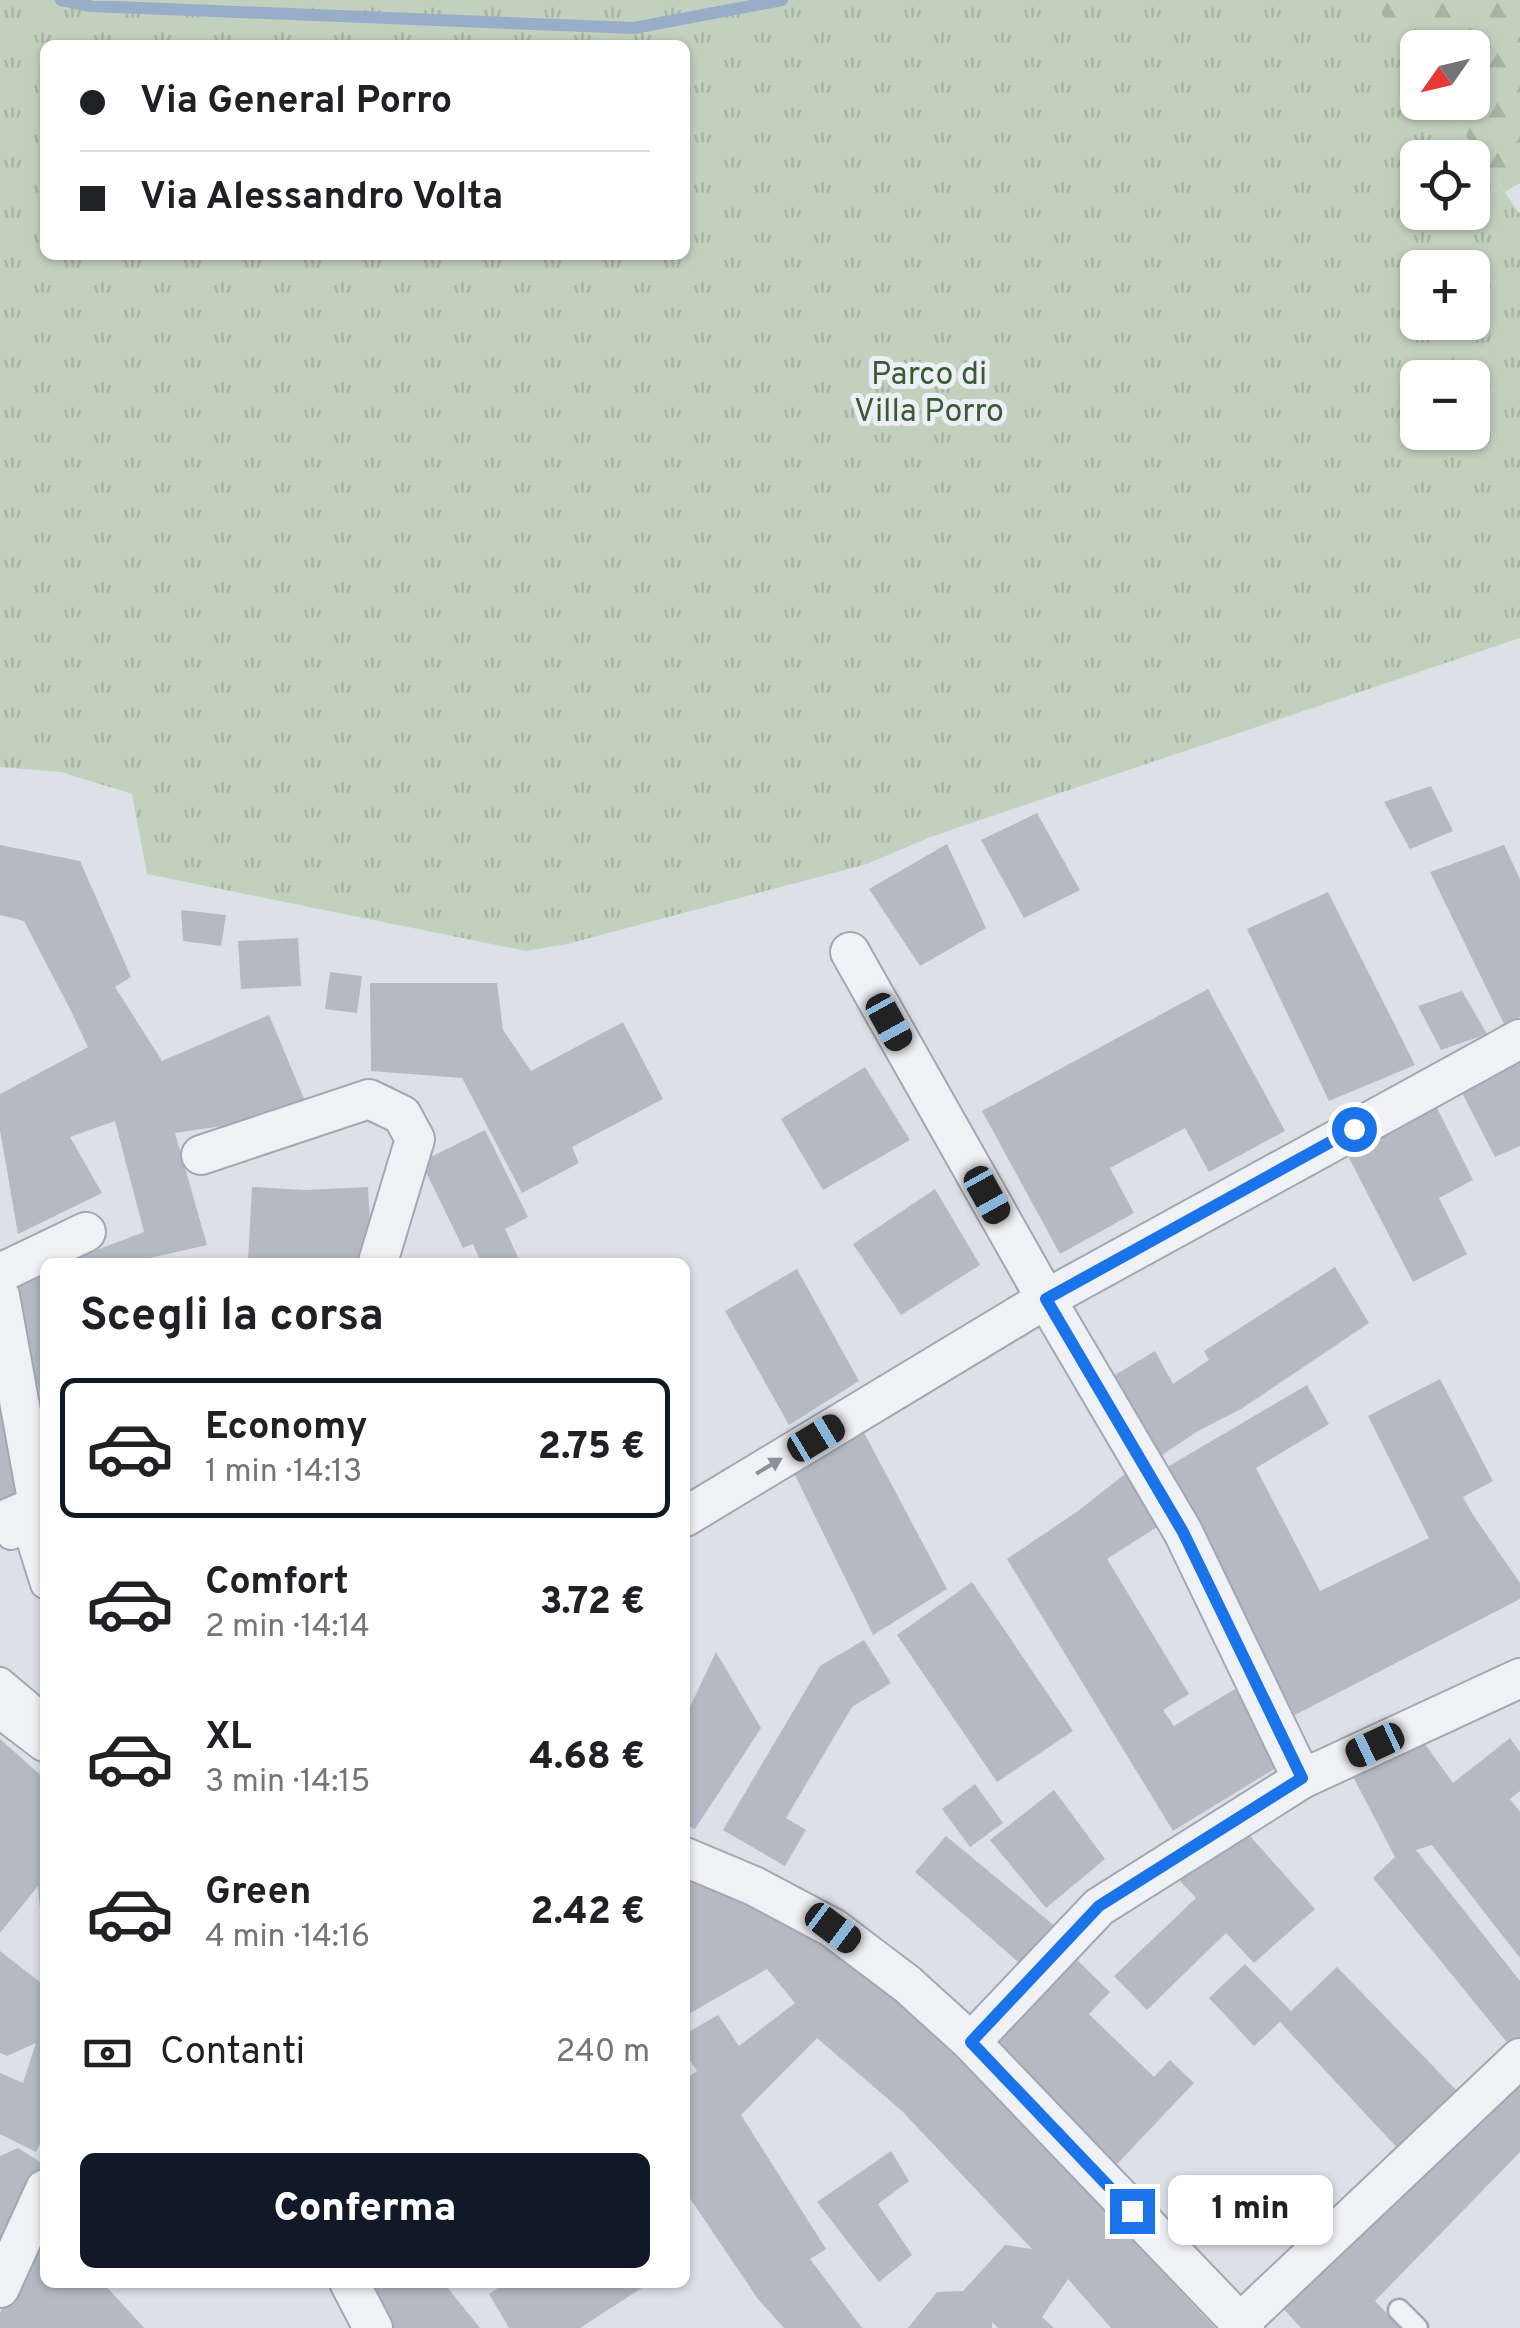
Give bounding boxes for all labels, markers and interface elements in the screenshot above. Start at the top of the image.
north arrow [1400,30,1490,120]
map controls [1400,30,1490,450]
text: Via General Porro [140,78,452,127]
button: locate [1400,140,1490,230]
text: Via Alessandro Volta [140,174,503,223]
button: + [1400,250,1490,340]
park label: Parco di Villa Porro [854,356,1004,433]
button: − [1400,360,1490,450]
car [861,988,917,1056]
route start [1332,1107,1377,1152]
car [959,1161,1015,1229]
text: Scegli la corsa [80,1289,384,1346]
icon: car [85,1403,175,1493]
text: Economy [205,1404,367,1453]
car [783,1410,849,1466]
text: 2.75 € [538,1424,645,1473]
text: 1 min · 14:13 [205,1453,362,1493]
one-way arrow [755,1458,783,1475]
icon: car [85,1558,175,1648]
text: Comfort [205,1559,349,1608]
text: 3.72 € [540,1579,645,1628]
text: 2 min · 14:14 [205,1608,370,1648]
icon: car [85,1713,175,1803]
text: XL [205,1714,252,1763]
car [1341,1719,1409,1771]
text: 4.68 € [529,1734,645,1783]
text: 3 min · 14:15 [205,1763,370,1803]
icon: car [85,1868,175,1958]
text: Green [205,1869,311,1918]
text: 2.42 € [530,1889,645,1938]
car [800,1898,866,1958]
text: 4 min · 14:16 [205,1918,370,1958]
icon: cash [80,2026,135,2081]
text: Contanti [160,2029,305,2078]
text: 240 m [556,2033,650,2073]
button: Conferma [80,2153,650,2268]
callout: 1 min [1167,2176,1332,2246]
route end [1110,2189,1155,2234]
text: 1 min [1211,2190,1290,2230]

